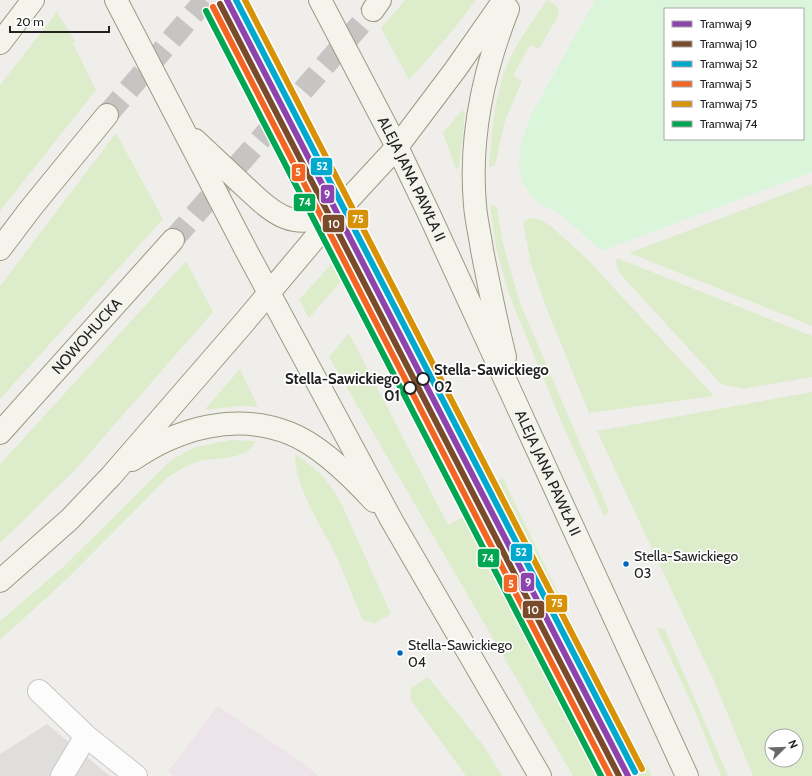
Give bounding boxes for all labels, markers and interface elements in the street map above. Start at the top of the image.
scale bar [10,8,109,34]
legend [664,8,804,140]
text: 20 m [16,14,44,29]
text: Tramwaj 9 [700,16,752,31]
text: Tramwaj 10 [700,36,757,51]
text: Tramwaj 52 [700,56,758,71]
text: Tramwaj 5 [700,76,751,91]
text: Tramwaj 75 [700,96,757,111]
street label: ALEJA JANA PAWŁA II [374,113,449,244]
text: Tramwaj 74 [700,116,758,131]
line badge: 52 [310,157,333,176]
text: 52 [316,159,328,173]
line badge: 5 [291,163,306,182]
text: 5 [295,165,301,179]
line badge: 9 [320,184,335,204]
text: 9 [324,187,330,201]
line badge: 74 [293,193,316,212]
text: 74 [299,195,311,209]
line badge: 75 [347,209,369,229]
text: 75 [352,212,364,226]
line badge: 10 [322,214,345,233]
text: 10 [328,217,340,231]
street label: NOWOHUCKA [48,294,126,378]
place label: Stella-Sawickiego 02 [434,361,549,396]
place label: Stella-Sawickiego 01 [285,370,400,405]
marker: Stella-Sawickiego 02 [416,372,430,386]
marker: Stella-Sawickiego 01 [403,381,417,395]
street label: ALEJA JANA PAWŁA II [511,407,585,539]
line badge: 52 [510,543,533,562]
text: 52 [515,545,527,559]
place label: Stella-Sawickiego 03 [634,547,738,582]
line badge: 74 [477,548,500,568]
text: 74 [482,551,494,565]
marker: Stella-Sawickiego 03 [621,559,631,569]
line badge: 9 [520,572,535,592]
line badge: 5 [503,574,518,593]
text: 9 [525,575,531,589]
text: 5 [508,577,514,591]
line badge: 75 [545,594,568,613]
text: 75 [551,596,563,610]
line badge: 10 [522,600,545,619]
text: 10 [527,603,539,617]
place label: Stella-Sawickiego 04 [408,636,512,671]
marker: Stella-Sawickiego 04 [395,648,405,658]
north arrow [764,728,804,768]
text: N [785,738,801,750]

